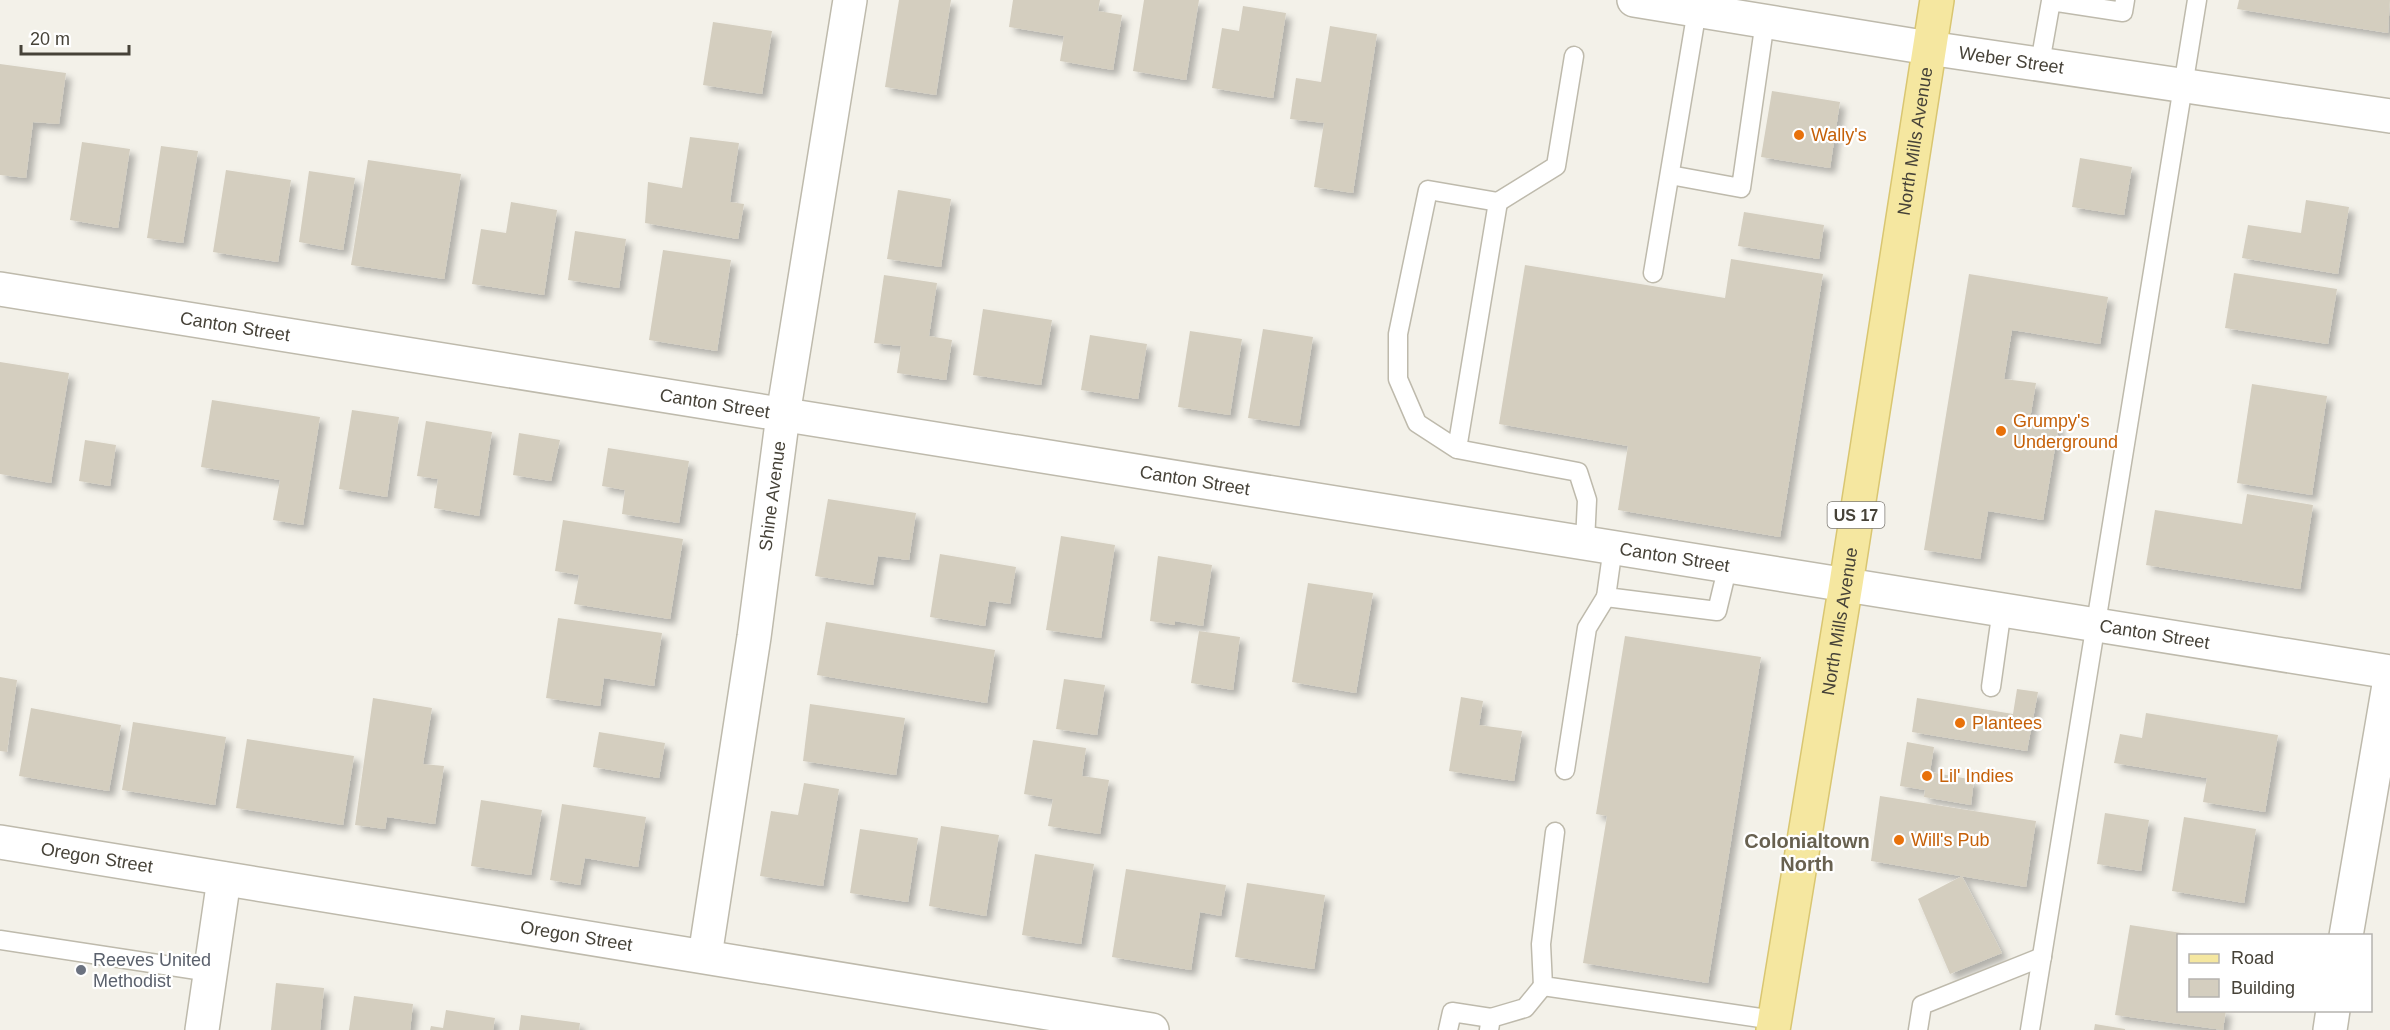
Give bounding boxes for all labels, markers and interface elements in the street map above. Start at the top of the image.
scale bar [21,18,129,56]
text: 20 m [30,29,70,49]
street label: Weber Street [1957,43,2065,78]
street label: North Mills Avenue [1894,66,1936,217]
place label: Wally's [1811,125,1867,145]
marker: Wally's [1792,128,1806,142]
street label: Canton Street [179,308,291,345]
street label: Canton Street [658,385,771,422]
place label: Grumpy's Underground [2013,411,2118,452]
marker: Grumpy's Underground [1994,424,2008,438]
street label: Shine Avenue [755,440,790,552]
street label: Canton Street [1138,462,1251,499]
road number: US 17 [1828,502,1884,528]
street label: Canton Street [1618,539,1731,576]
street label: North Mills Avenue [1818,546,1862,697]
street label: Canton Street [2098,616,2211,653]
place label: Plantees [1972,713,2042,733]
marker: Plantees [1953,716,1967,730]
place label: Lil' Indies [1939,766,2013,786]
marker: Lil' Indies [1920,769,1934,783]
district label: Colonialtown North [1744,830,1870,875]
place label: Will's Pub [1911,830,1989,850]
marker: Will's Pub [1892,833,1906,847]
street label: Oregon Street [39,839,154,877]
street label: Oregon Street [519,917,634,955]
legend [2177,934,2372,1012]
text: Road [2231,948,2274,968]
place label: Reeves United Methodist [93,950,211,991]
marker: Reeves United Methodist [74,963,88,977]
text: Building [2231,978,2295,998]

